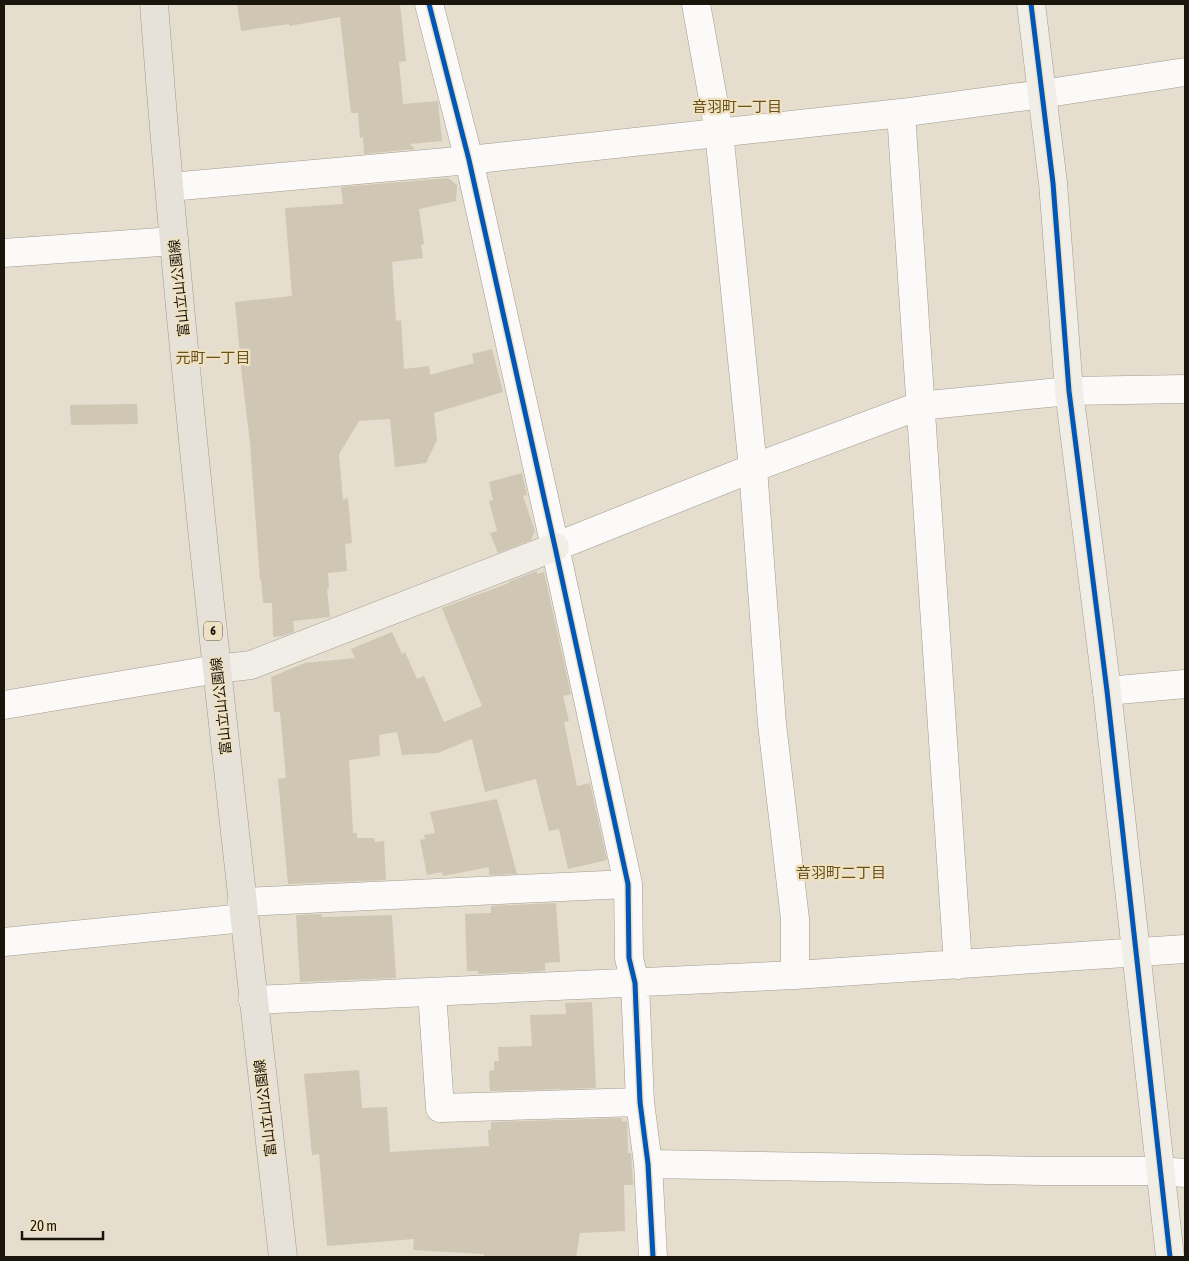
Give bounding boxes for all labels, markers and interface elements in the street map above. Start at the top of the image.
district label: 音羽町一丁目 [692,98,782,115]
street label: 富山立山公園線 [166,238,192,338]
district label: 元町一丁目 [175,349,251,366]
road number: 6 [204,622,222,640]
street label: 富山立山公園線 [208,656,234,756]
district label: 音羽町二丁目 [796,864,886,881]
street label: 富山立山公園線 [251,1058,279,1158]
scale bar [22,1208,104,1240]
text: 20 m [30,1217,57,1234]

